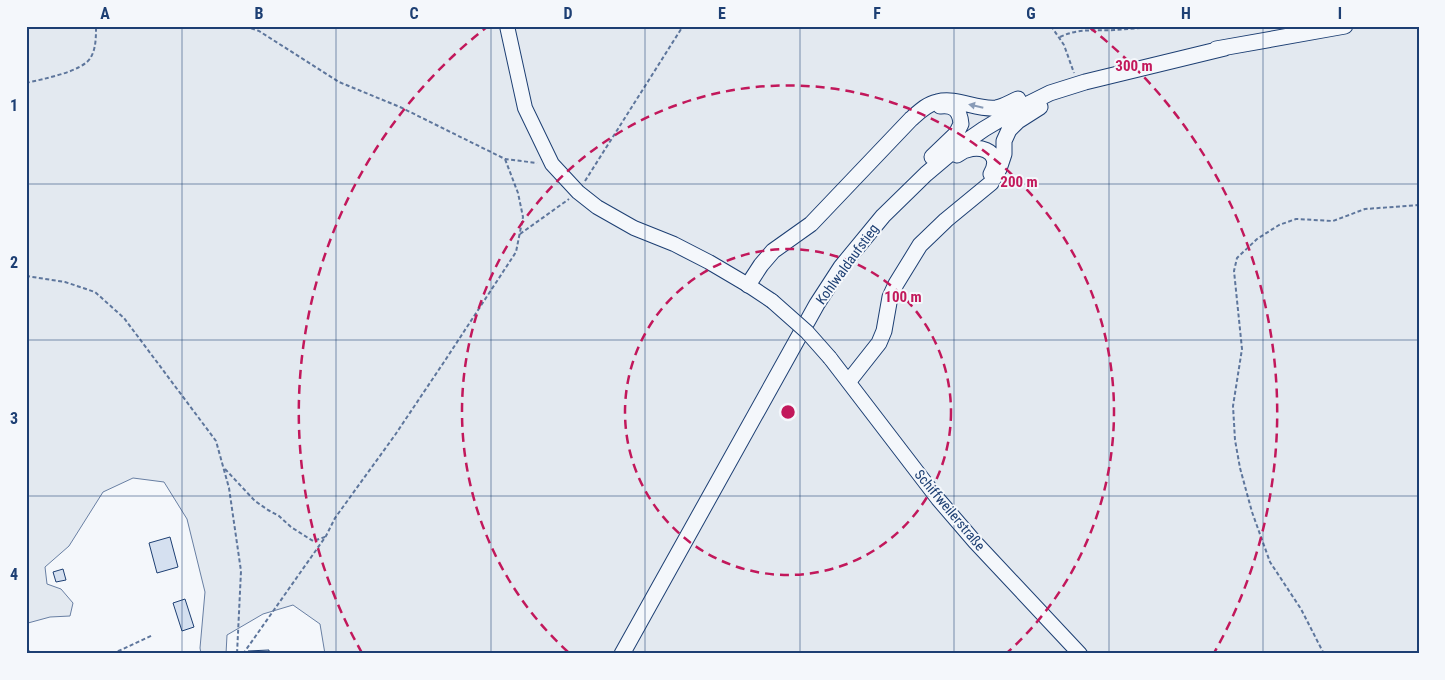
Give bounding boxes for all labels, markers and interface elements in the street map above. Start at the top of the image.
text: A [100,4,110,23]
text: B [255,4,264,23]
text: C [409,4,419,23]
text: D [563,4,573,23]
text: E [718,4,726,23]
text: F [873,4,881,23]
text: G [1026,4,1036,23]
text: H [1181,4,1191,23]
text: I [1338,4,1342,23]
text: 300 m [1115,57,1153,75]
text: 1 [10,96,18,115]
one-way arrow [968,102,983,110]
text: 200 m [1000,173,1038,191]
street label: Kohlwaldaufstieg [812,221,882,307]
text: 2 [10,253,18,272]
text: 100 m [884,288,922,306]
centre of rings [779,403,797,421]
text: 3 [10,409,18,428]
street label: Schiffweilerstraße [912,466,989,554]
text: 4 [10,565,18,584]

